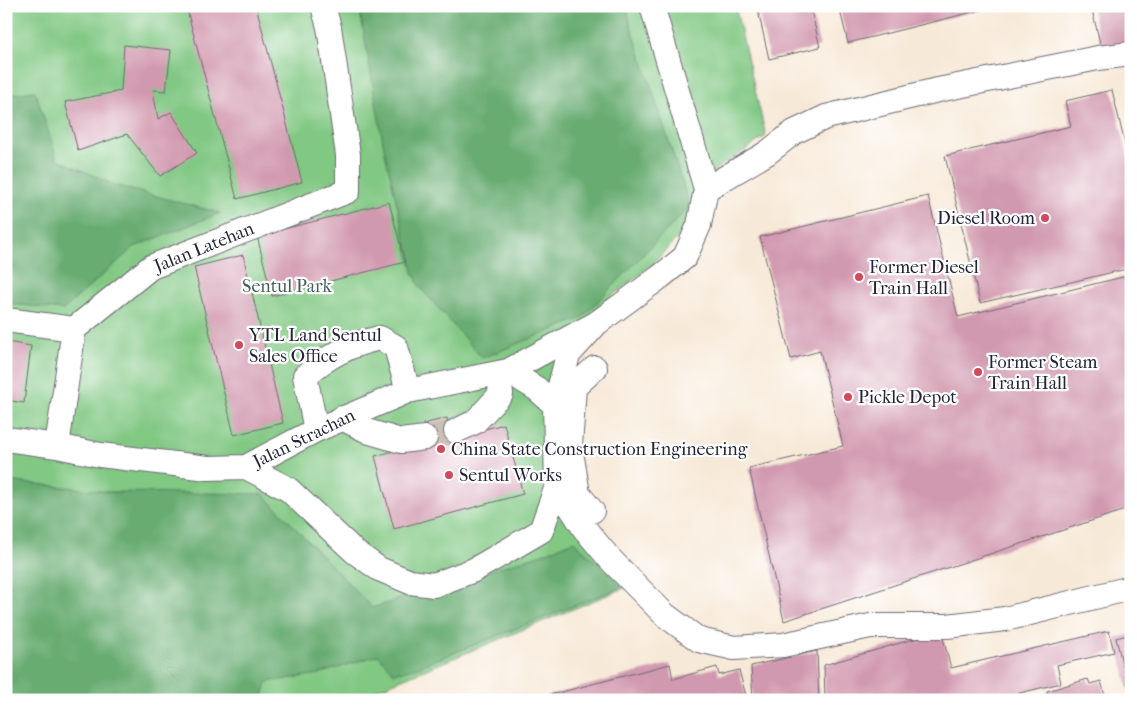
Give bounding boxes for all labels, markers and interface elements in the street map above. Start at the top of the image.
place label: Diesel Room [937,208,1035,229]
marker: Diesel Room [1039,212,1051,224]
street label: Jalan Latehan [149,218,258,278]
place label: Former Diesel Train Hall [869,257,979,299]
marker: Former Diesel Train Hall [853,271,865,283]
park label: Sentul Park [242,276,333,297]
place label: YTL Land Sentul Sales Office [248,325,382,367]
marker: YTL Land Sentul Sales Office [233,339,245,351]
place label: Former Steam Train Hall [988,352,1097,394]
marker: Former Steam Train Hall [972,366,984,378]
place label: Pickle Depot [858,387,957,408]
marker: Pickle Depot [842,391,854,403]
street label: Jalan Strachan [248,404,359,473]
place label: China State Construction Engineering [451,439,748,460]
marker: China State Construction Engineering [435,443,447,455]
place label: Sentul Works [459,465,562,486]
marker: Sentul Works [443,469,455,481]

